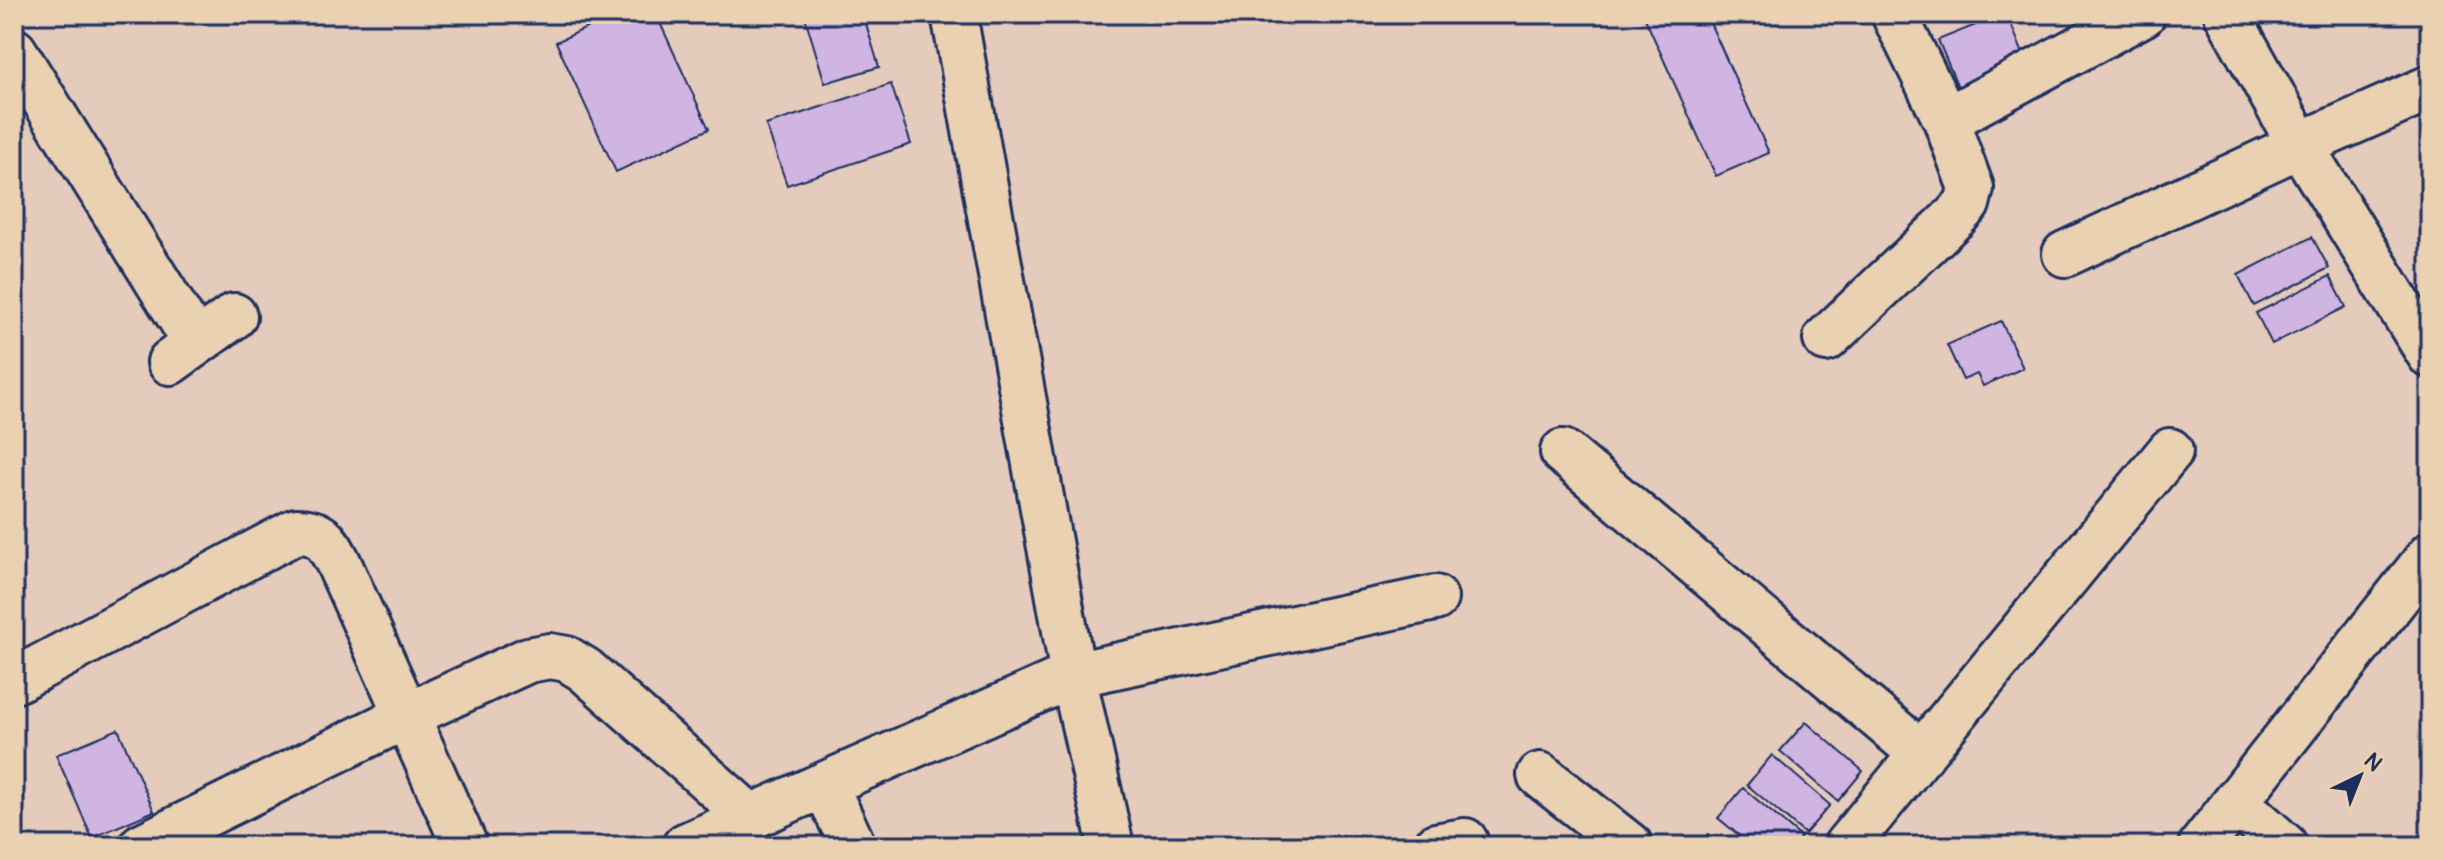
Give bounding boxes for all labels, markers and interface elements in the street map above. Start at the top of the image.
north arrow [2320,736,2400,816]
text: N [2358,747,2388,778]

